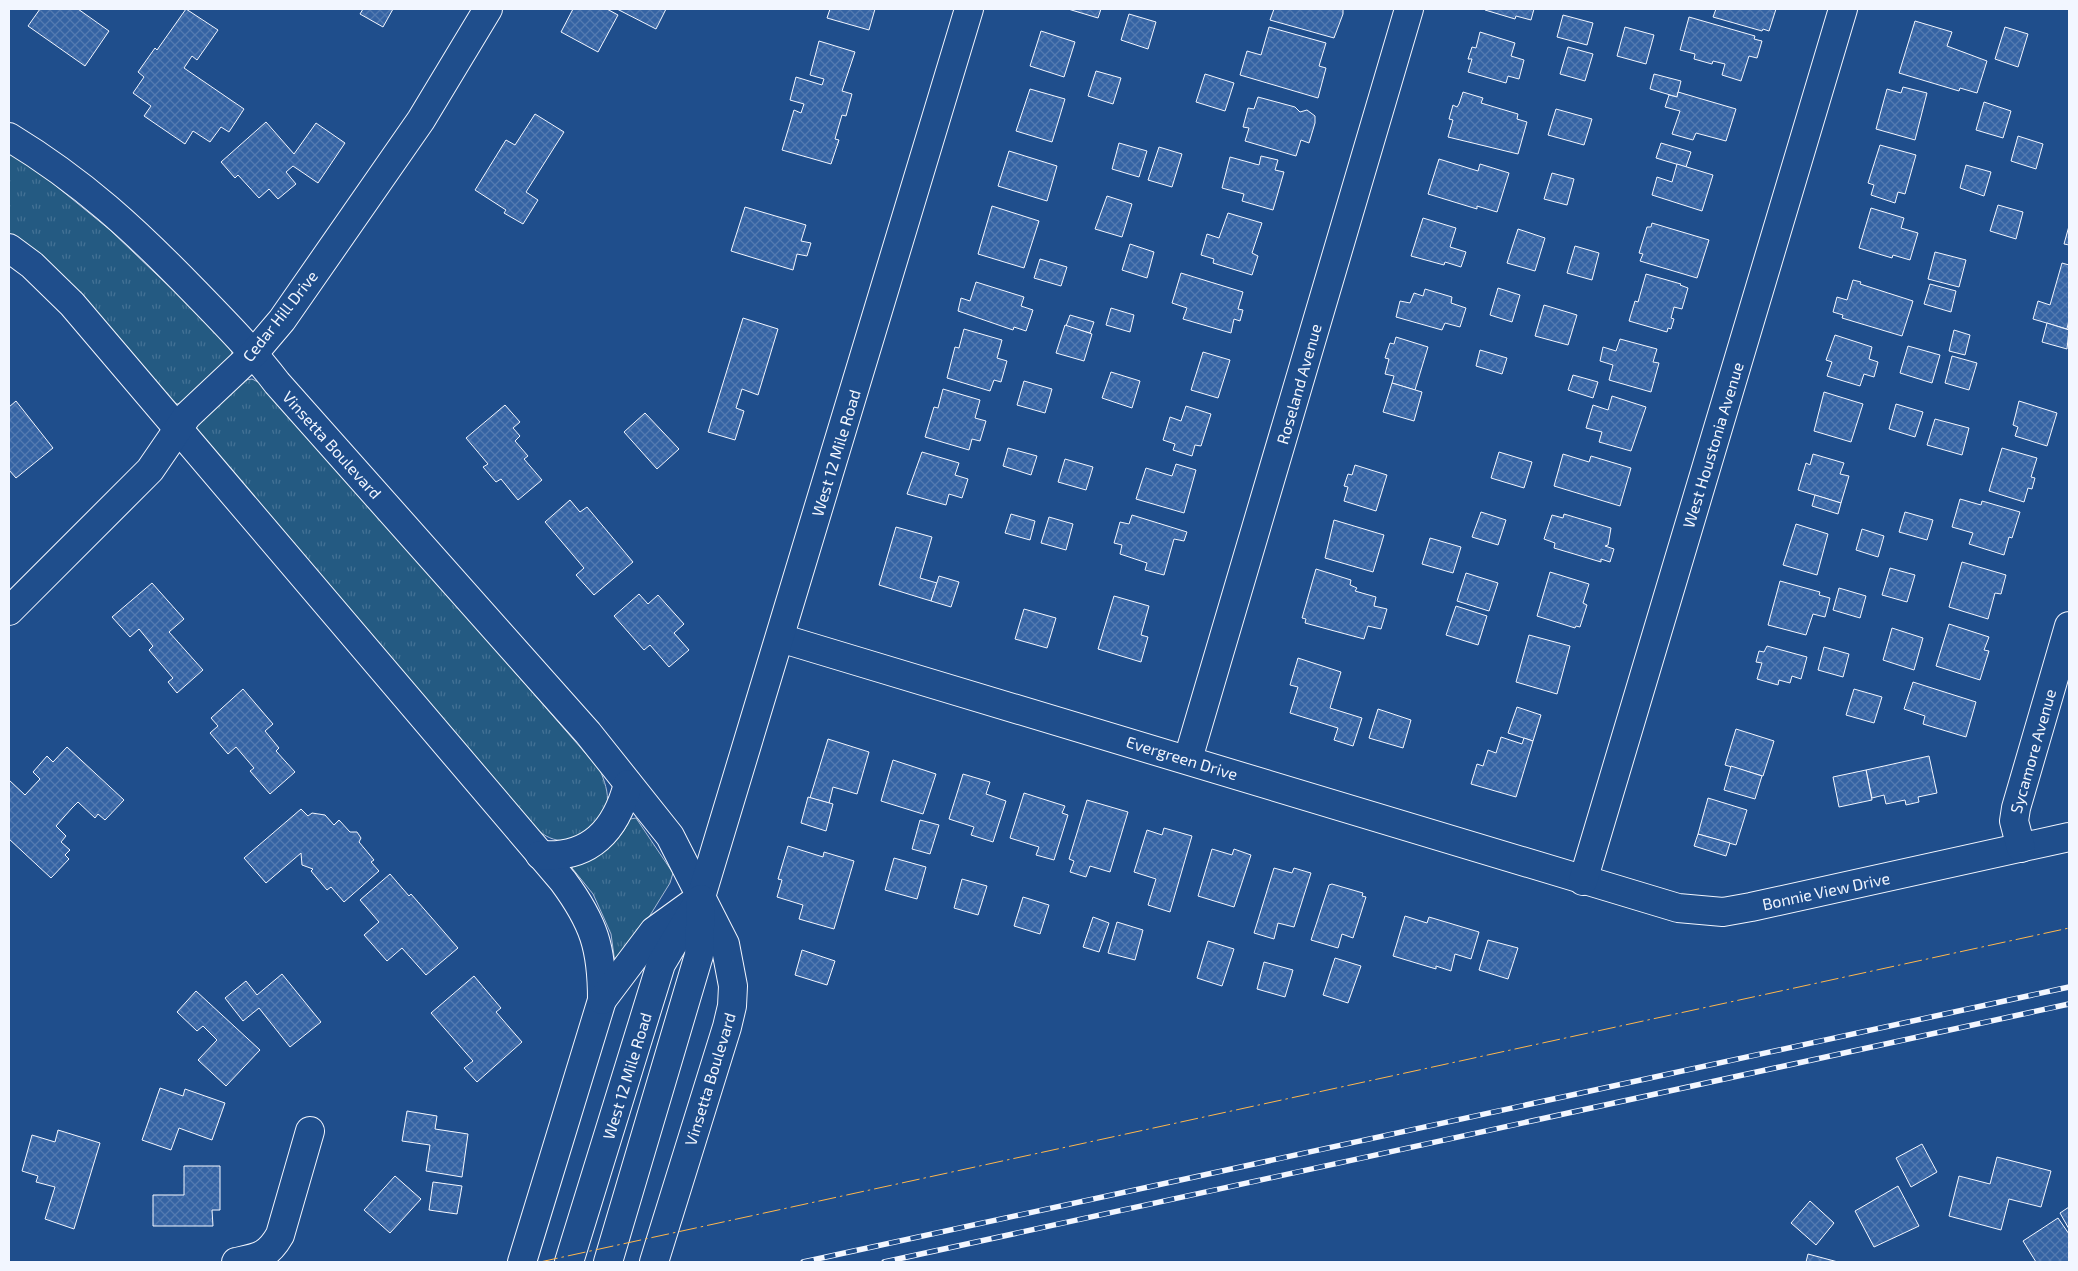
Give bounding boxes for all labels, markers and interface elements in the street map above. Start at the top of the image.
street label: Cedar Hill Drive [238,266,321,365]
street label: Roseland Avenue [1272,321,1325,446]
street label: West Houstonia Avenue [1678,360,1747,530]
street label: Vinsetta Boulevard [279,387,386,502]
street label: West 12 Mile Road [807,387,864,519]
street label: Sycamore Avenue [2006,686,2059,815]
street label: Evergreen Drive [1124,732,1240,783]
street label: Bonnie View Drive [1760,868,1891,913]
street label: West 12 Mile Road [598,1010,655,1142]
street label: Vinsetta Boulevard [680,1010,739,1148]

